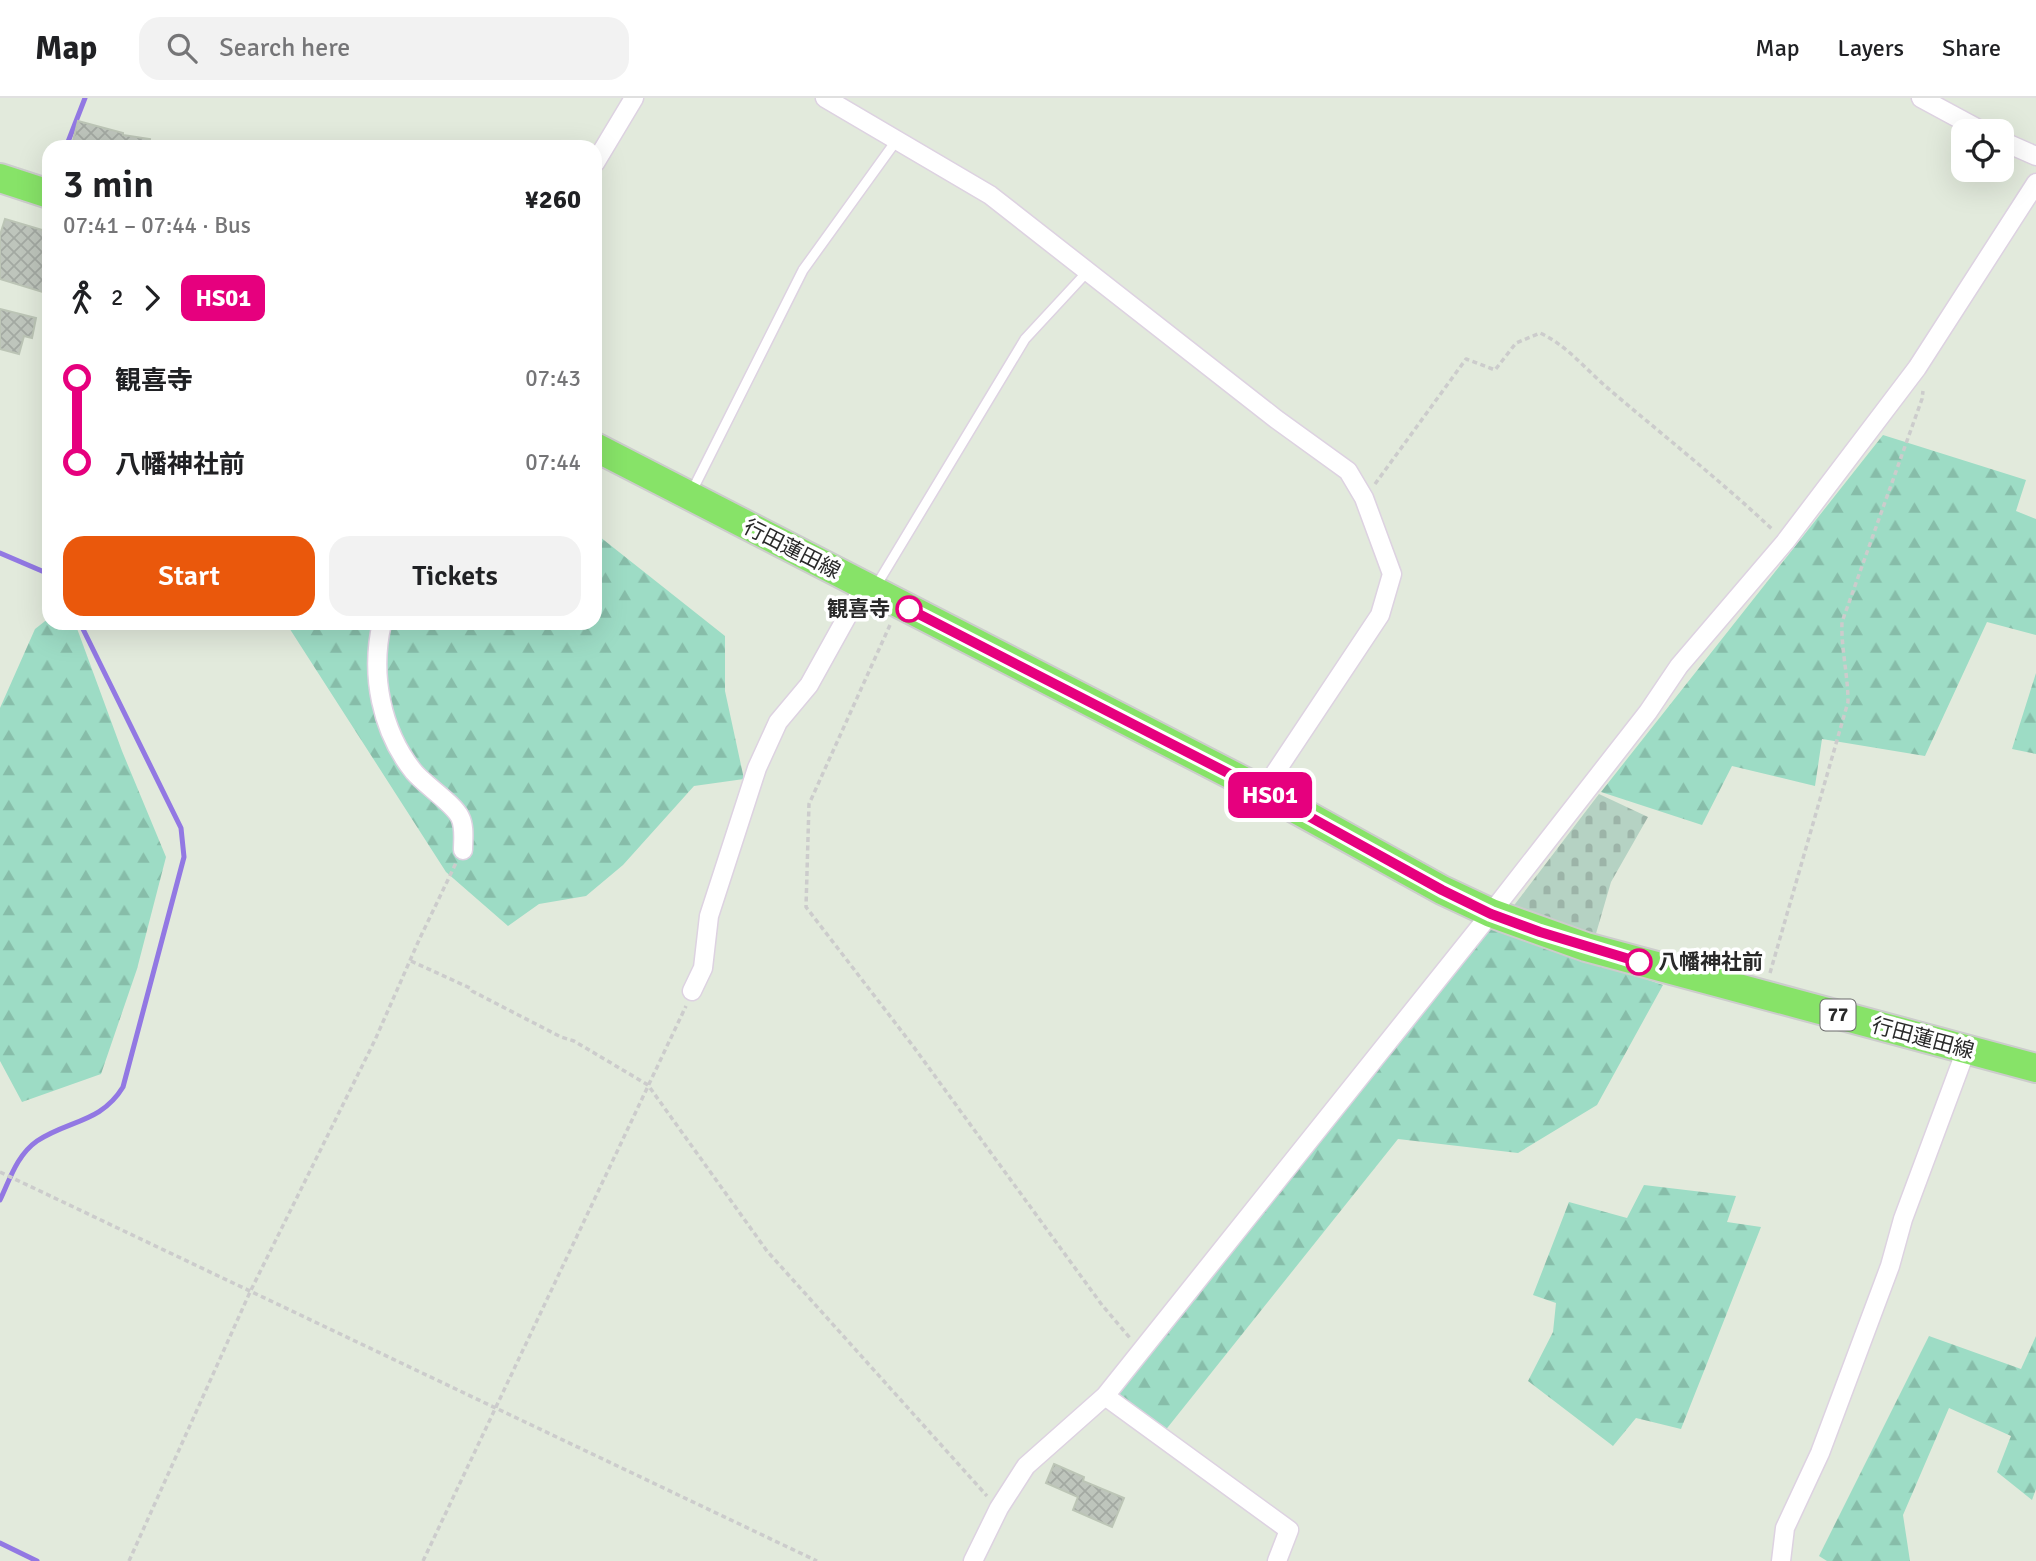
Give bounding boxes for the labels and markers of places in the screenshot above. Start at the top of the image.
place label: 観喜寺 [827,596,890,622]
marker: 観喜寺 [896,596,922,622]
marker: 八幡神社前 [1626,949,1652,975]
place label: 八幡神社前 [1658,949,1763,975]

